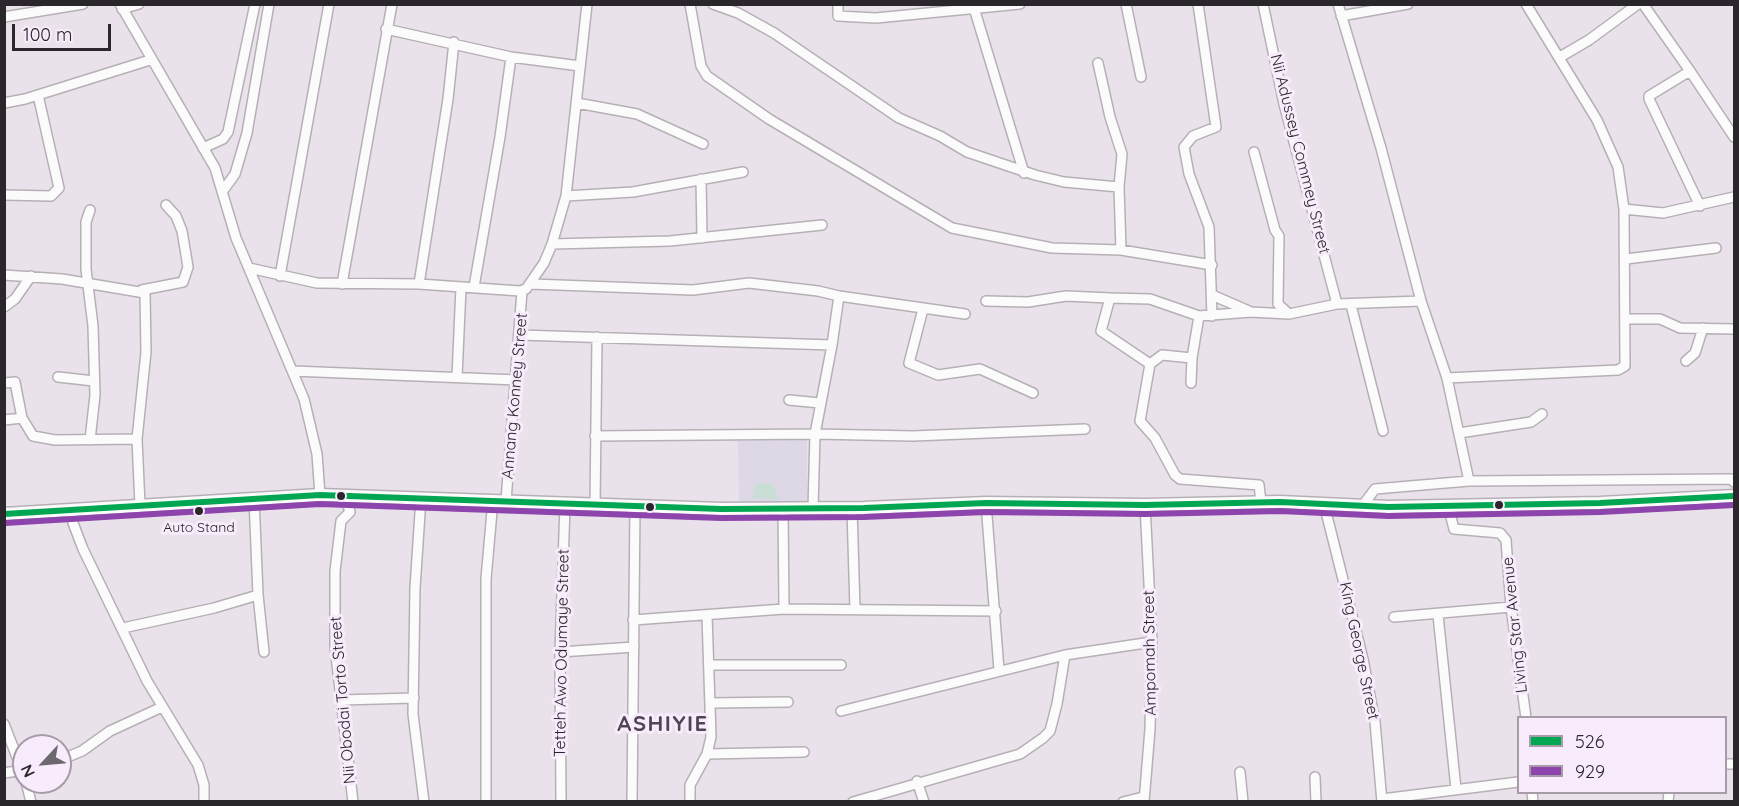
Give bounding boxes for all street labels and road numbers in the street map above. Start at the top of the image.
street label: Nii Adussey Commey Street [1266,52,1334,256]
street label: Annang Konney Street [498,312,532,480]
street label: Tetteh Awo Odumaye Street [551,549,573,757]
street label: Living Star Avenue [1498,556,1532,694]
street label: King George Street [1335,580,1383,722]
street label: Ampomah Street [1139,590,1161,716]
street label: Nii Obodai Torto Street [326,615,360,785]

